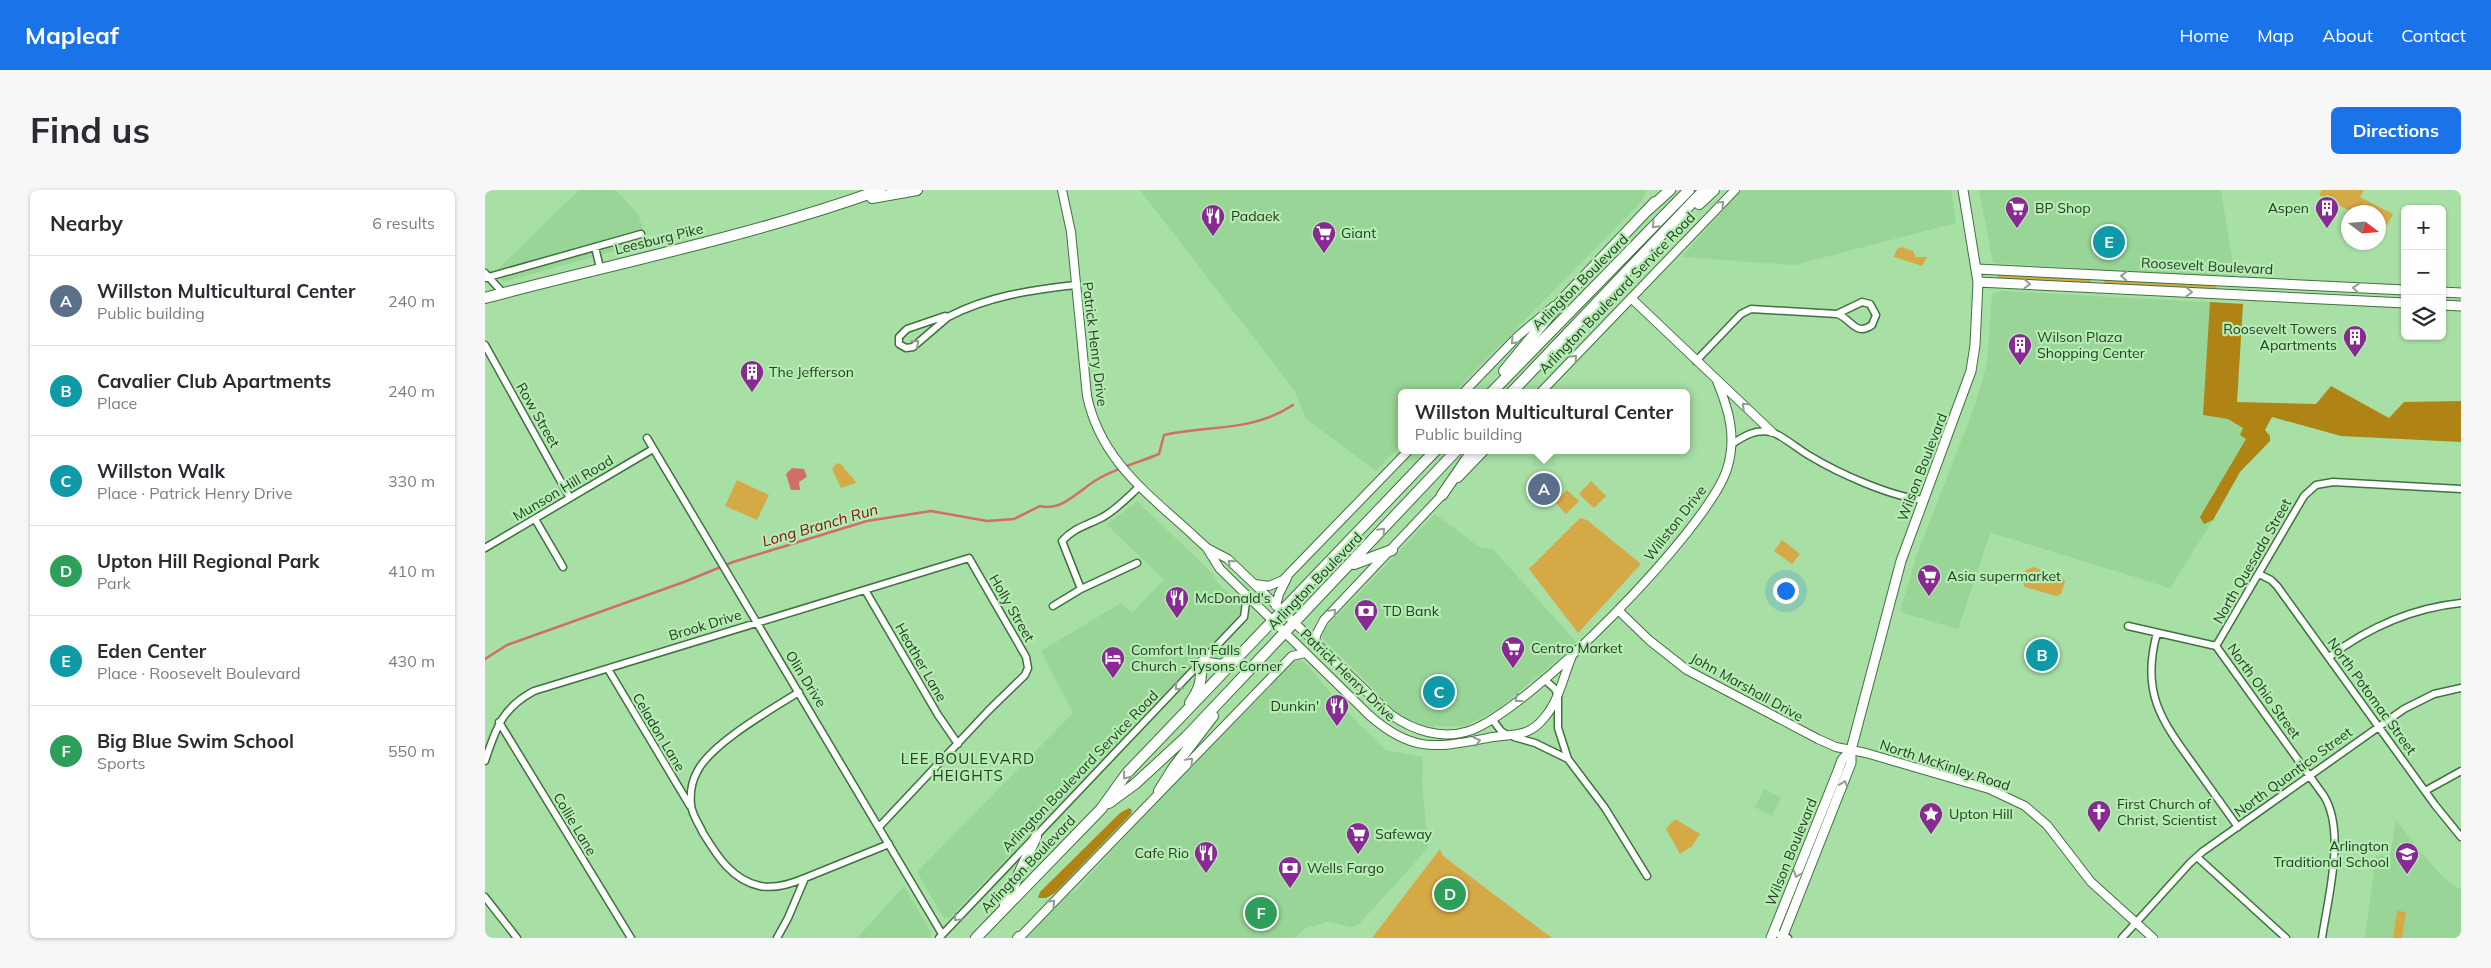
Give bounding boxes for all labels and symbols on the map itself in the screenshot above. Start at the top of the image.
supermarket icon: BP Shop [2004,195,2030,229]
building icon: Aspen [2314,195,2340,229]
place label: BP Shop [2035,199,2091,217]
place label: Aspen [2268,199,2309,217]
one-way arrow [1715,201,1724,210]
restaurant icon: Padaek [1200,203,1226,237]
north arrow [2341,205,2386,250]
place label: Padaek [1231,207,1281,225]
street label: Arlington Boulevard Service Road [1535,209,1699,377]
street label: Leesburg Pike [613,219,705,259]
supermarket icon: Giant [1311,220,1337,254]
one-way arrow [1652,220,1661,229]
pin: E [2093,223,2125,261]
place label: Giant [1341,224,1376,242]
street label: Arlington Boulevard [1528,230,1632,334]
street label: Roosevelt Boulevard [2140,254,2274,278]
one-way arrow [2120,270,2128,281]
one-way arrow [2023,279,2031,290]
street label: Patrick Henry Drive [1078,281,1112,407]
one-way arrow [2352,282,2360,293]
one-way arrow [2185,287,2193,298]
place label: Roosevelt Towers Apartments [2223,320,2337,354]
building icon: Roosevelt Towers Apartments [2342,324,2368,358]
place label: Wilson Plaza Shopping Center [2037,328,2146,362]
building icon: Wilson Plaza Shopping Center [2007,332,2033,366]
one-way arrow [1510,335,1519,344]
one-way arrow [910,341,919,349]
one-way arrow [1568,354,1577,363]
building icon: The Jefferson [739,359,765,393]
place label: The Jefferson [769,363,854,381]
street label: Row Street [512,379,564,451]
one-way arrow [1741,403,1750,412]
street label: Wilson Boulevard [1893,410,1951,524]
street label: Munson Hill Road [510,451,616,525]
pin: A [1528,470,1560,508]
street label: Willston Drive [1640,482,1710,564]
street label: North Quesada Street [2209,495,2295,627]
water label: Long Branch Run [760,499,880,551]
street label: Arlington Boulevard [1264,528,1366,634]
one-way arrow [1376,528,1385,537]
one-way arrow [1228,560,1237,569]
supermarket icon: Asia supermarket [1916,563,1942,597]
place label: Asia supermarket [1947,567,2061,585]
street label: Holly Street [985,571,1039,645]
your location [1773,578,1799,604]
restaurant icon: McDonald's [1164,585,1190,619]
place label: McDonald's [1195,589,1271,607]
bank icon: TD Bank [1353,598,1379,632]
place label: TD Bank [1383,602,1440,620]
street label: Brook Drive [666,605,744,645]
one-way arrow [1327,608,1336,617]
street label: Heather Lane [891,619,951,705]
street label: Patrick Henry Drive [1297,625,1399,725]
street label: North Potomac Street [2324,634,2421,758]
supermarket icon: Centro Market [1500,635,1526,669]
pin: B [2026,636,2058,674]
place label: Centro Market [1531,639,1623,657]
street label: North Ohio Street [2223,640,2305,742]
place label: Comfort Inn Falls Church - Tysons Corner [1131,641,1283,675]
hotel icon: Comfort Inn Falls Church - Tysons Corner [1100,645,1126,679]
street label: Olin Drive [782,647,830,711]
street label: John Marshall Drive [1688,649,1806,725]
pin: C [1423,673,1455,711]
one-way arrow [1175,682,1184,691]
street label: Arlington Boulevard Service Road [998,687,1162,855]
street label: Celadon Lane [628,689,690,775]
restaurant icon: Dunkin' [1324,693,1350,727]
one-way arrow [1514,693,1524,702]
place label: Dunkin' [1270,697,1319,715]
street label: North Quantico Street [2230,723,2356,821]
street label: North McKinley Road [1877,735,2013,795]
one-way arrow [1473,736,1482,747]
district label: LEE BOULEVARD HEIGHTS [901,749,1035,785]
one-way arrow [1184,758,1193,767]
one-way arrow [1122,771,1131,780]
one-way arrow [1838,780,1848,788]
street label: Collie Lane [549,789,601,859]
place label: First Church of Christ, Scientist [2117,795,2217,829]
street label: Wilson Boulevard [1761,796,1821,908]
church icon: First Church of Christ, Scientist [2086,799,2112,833]
place icon: Upton Hill [1918,801,1944,835]
place label: Upton Hill [1949,805,2013,823]
street label: Arlington Boulevard [977,811,1079,917]
supermarket icon: Safeway [1345,821,1371,855]
place label: Safeway [1375,825,1433,843]
place label: Arlington Traditional School [2273,837,2389,871]
restaurant icon: Cafe Rio [1193,840,1219,874]
school or university icon: Arlington Traditional School [2394,841,2420,875]
place label: Cafe Rio [1134,844,1189,862]
bank icon: Wells Fargo [1277,855,1303,889]
place label: Wells Fargo [1307,859,1384,877]
one-way arrow [1793,869,1803,878]
pin: D [1434,875,1466,913]
pin: F [1245,894,1277,932]
one-way arrow [1046,899,1055,908]
one-way arrow [954,913,963,922]

